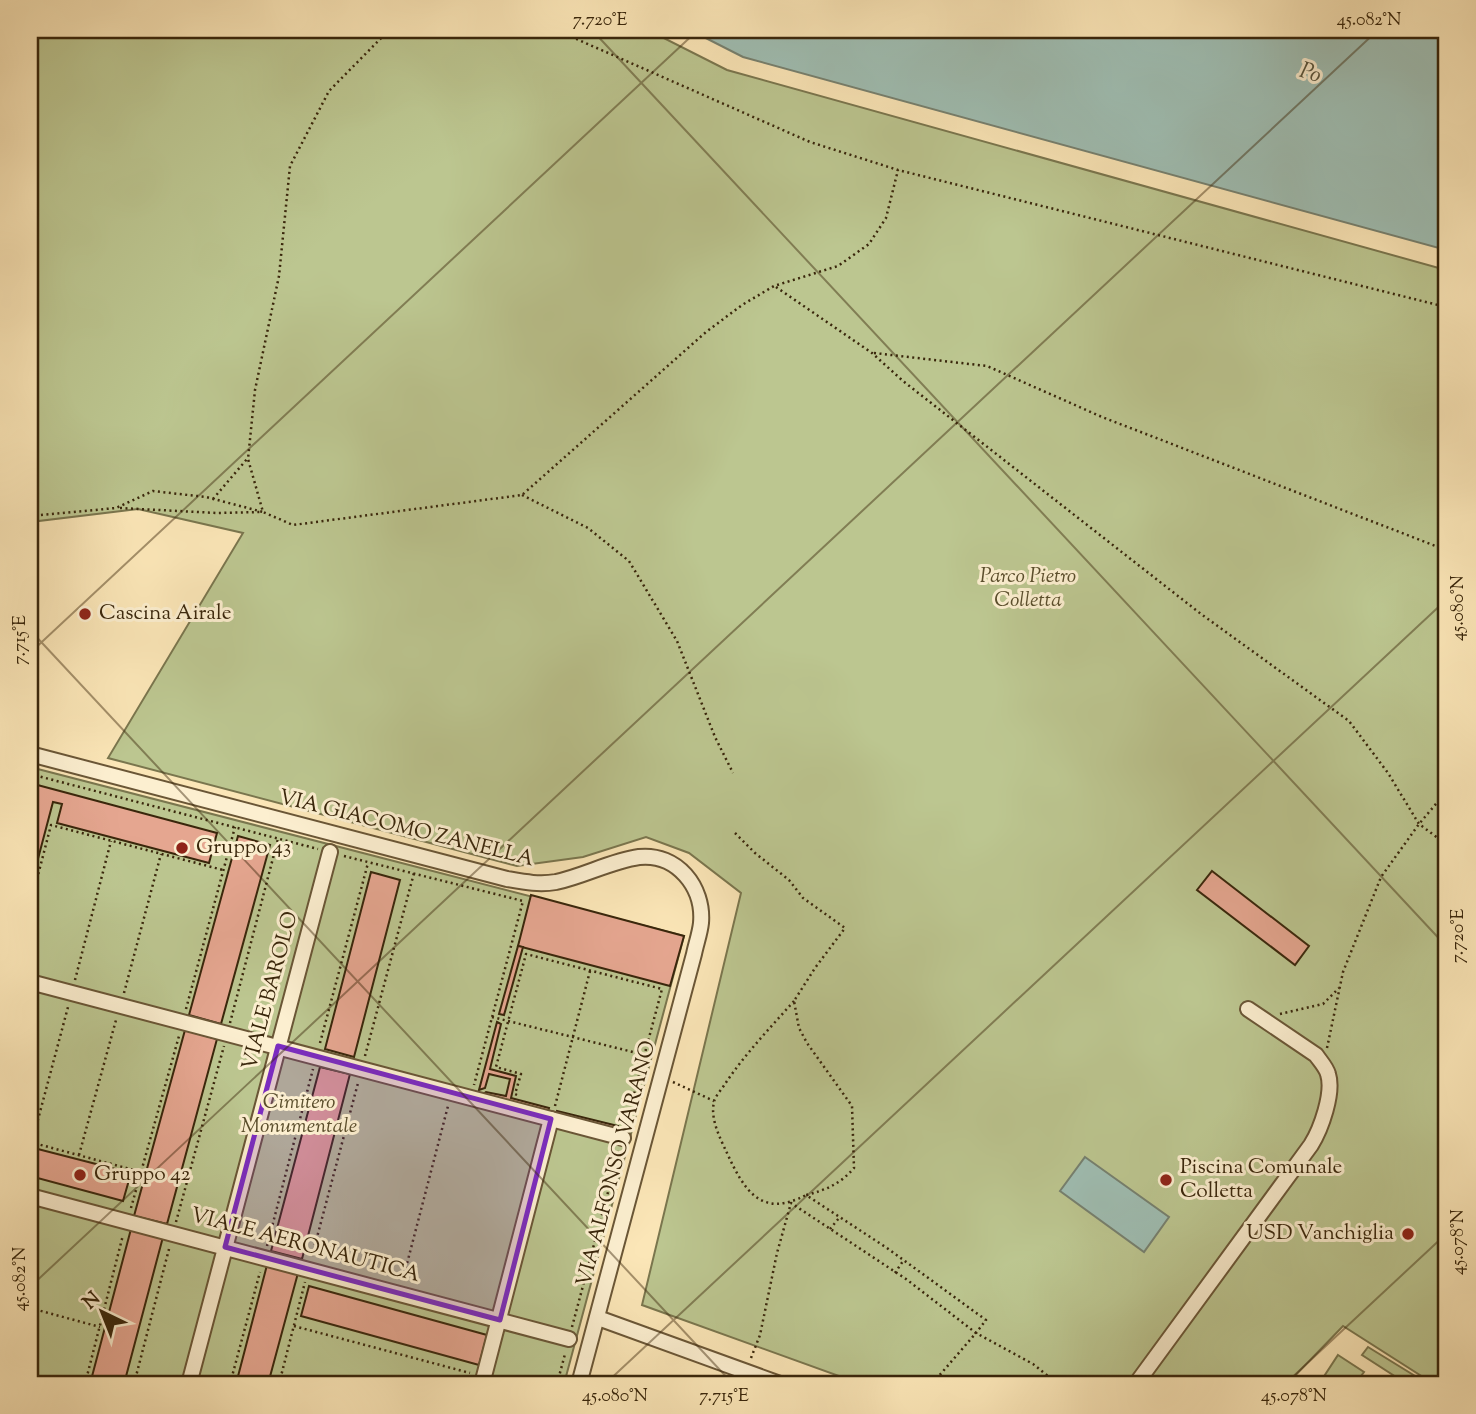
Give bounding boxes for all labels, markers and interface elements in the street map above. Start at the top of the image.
text: 7.720°E [573,8,627,34]
text: 45.082°N [1337,8,1401,34]
water label: Po [1295,55,1325,93]
park label: Parco Pietro Colletta [980,562,1076,616]
text: 45.080°N [1446,575,1472,641]
place label: Cascina Airale [99,599,232,629]
marker: Cascina Airale [77,606,93,622]
text: 7.715°E [8,615,34,665]
street label: VIA GIACOMO ZANELLA [275,783,537,875]
place label: Gruppo 43 [196,833,291,863]
marker: Gruppo 43 [174,840,190,856]
street label: VIALE BAROLO [235,908,307,1074]
text: 7.720°E [1446,909,1472,963]
street label: VIA ALFONSO VARANO [570,1038,664,1290]
park label: Cimitero Monumentale [241,1088,357,1142]
place label: Piscina Comunale Colletta [1180,1153,1342,1207]
place label: Gruppo 42 [94,1160,191,1190]
marker: Gruppo 42 [72,1167,88,1183]
marker: Piscina Comunale Colletta [1158,1172,1174,1188]
street label: VIALE AERONAUTICA [187,1201,423,1291]
text: 45.078°N [1446,1209,1472,1275]
place label: USD Vanchiglia [1246,1219,1394,1249]
marker: USD Vanchiglia [1400,1226,1416,1242]
text: 45.082°N [8,1247,34,1311]
north arrow [66,1278,136,1348]
text: N [77,1286,107,1316]
text: 45.080°N [582,1384,648,1410]
text: 7.715°E [699,1384,749,1410]
text: 45.078°N [1261,1384,1327,1410]

